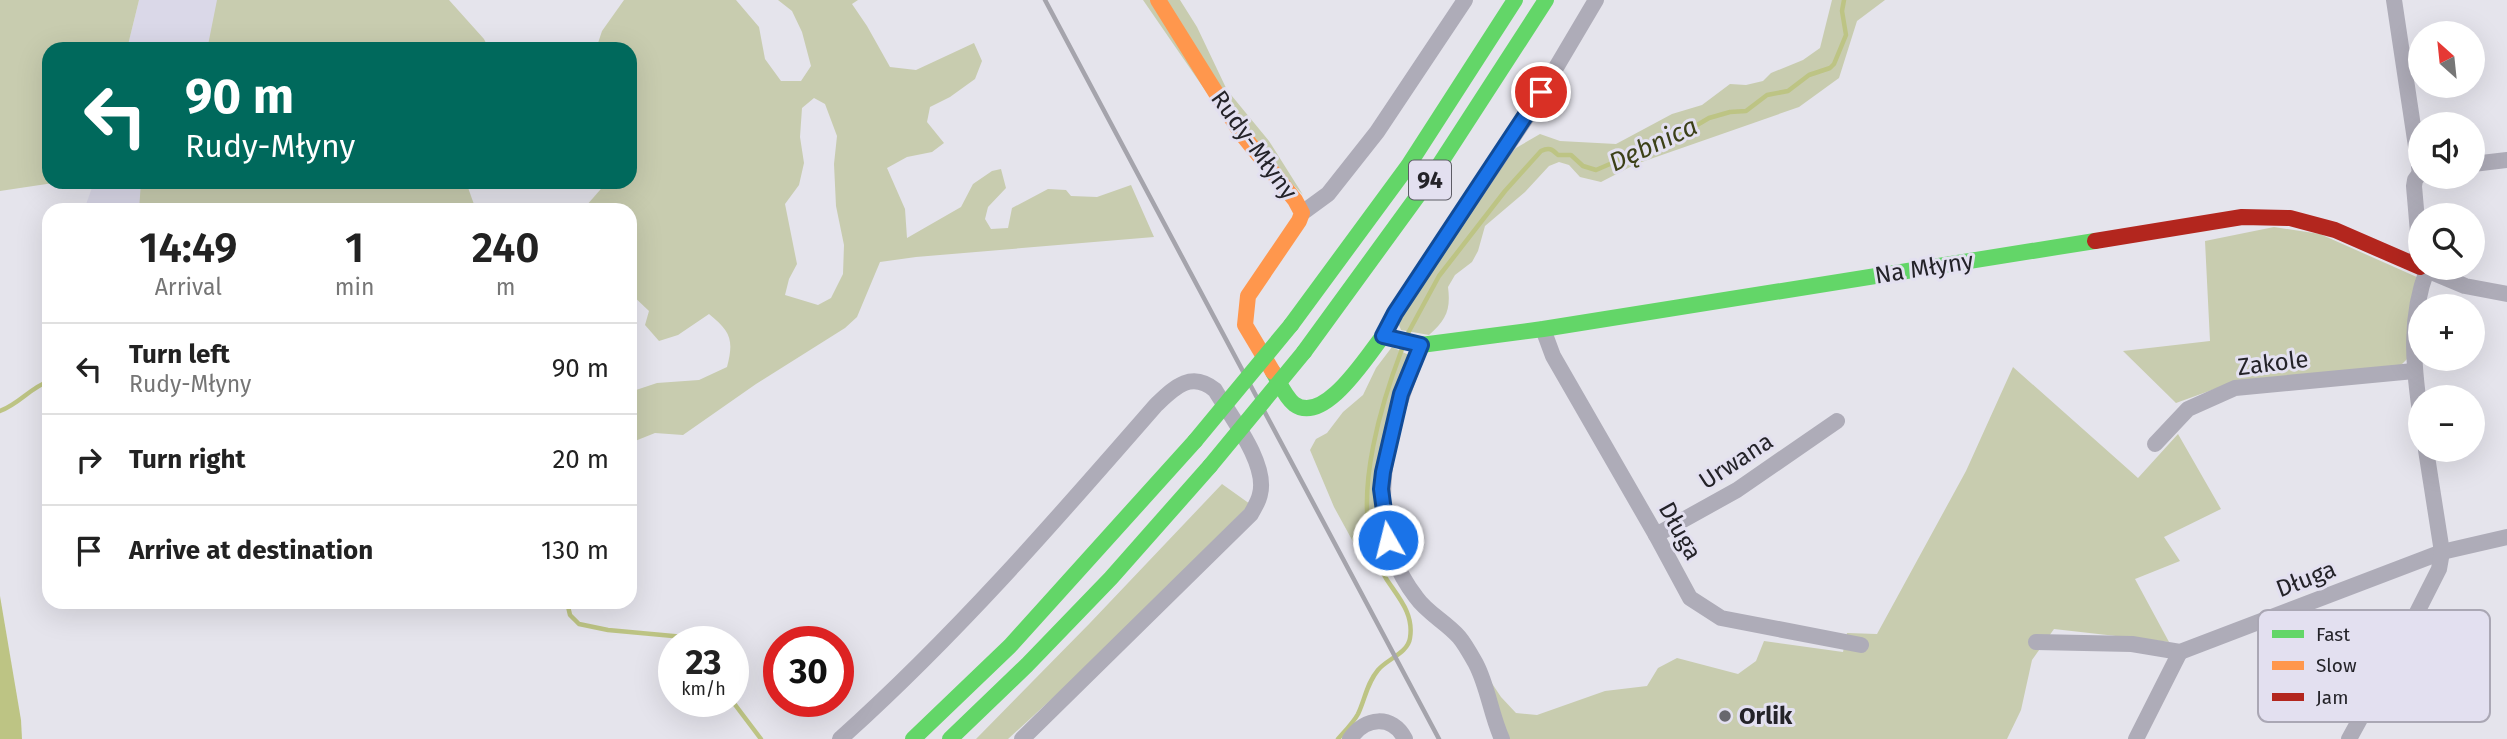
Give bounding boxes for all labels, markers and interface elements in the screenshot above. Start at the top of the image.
north arrow [2408,21,2485,98]
map controls [2408,21,2485,462]
pin [1511,62,1571,122]
text: 90 m [185,67,294,126]
icon: left [70,70,161,161]
icon: arrive [1522,73,1560,111]
street label: Rudy-Młyny [1205,85,1303,205]
water label: Dębnica [1604,111,1702,178]
button: sound [2408,112,2485,189]
text: Rudy-Młyny [185,127,355,165]
road number: 94 [1409,160,1451,200]
button: search [2408,203,2485,280]
text: 14:49 [139,223,237,273]
text: 1 [345,223,364,273]
text: 240 [472,223,540,273]
street label: Na Młyny [1873,246,1976,290]
text: Arrival [155,273,222,301]
text: min [335,273,374,301]
text: m [496,273,516,301]
button: + [2408,294,2485,371]
text: Turn left [129,339,230,370]
street label: Zakole [2236,345,2310,381]
icon: left [70,350,108,388]
text: 90 m [552,353,609,384]
text: Rudy-Młyny [129,370,251,398]
button: − [2408,385,2485,462]
street label: Urwana [1694,427,1778,495]
icon: right [70,441,108,479]
text: Turn right [129,444,246,475]
text: 20 m [552,444,609,475]
street label: Długa [1653,497,1707,565]
position arrow [1351,503,1425,577]
icon: arrive [70,532,108,570]
text: Arrive at destination [129,535,373,566]
text: 130 m [541,535,609,566]
street label: Długa [2272,555,2340,603]
legend [2258,610,2490,722]
text: Fast [2316,623,2350,646]
speed limit sign: 30 [763,626,854,717]
text: 23 [685,641,722,683]
text: Slow [2316,654,2357,677]
text: km/h [681,678,726,700]
text: Jam [2316,686,2348,709]
place label: Orlik [1739,702,1793,730]
marker: Orlik [1717,708,1733,724]

